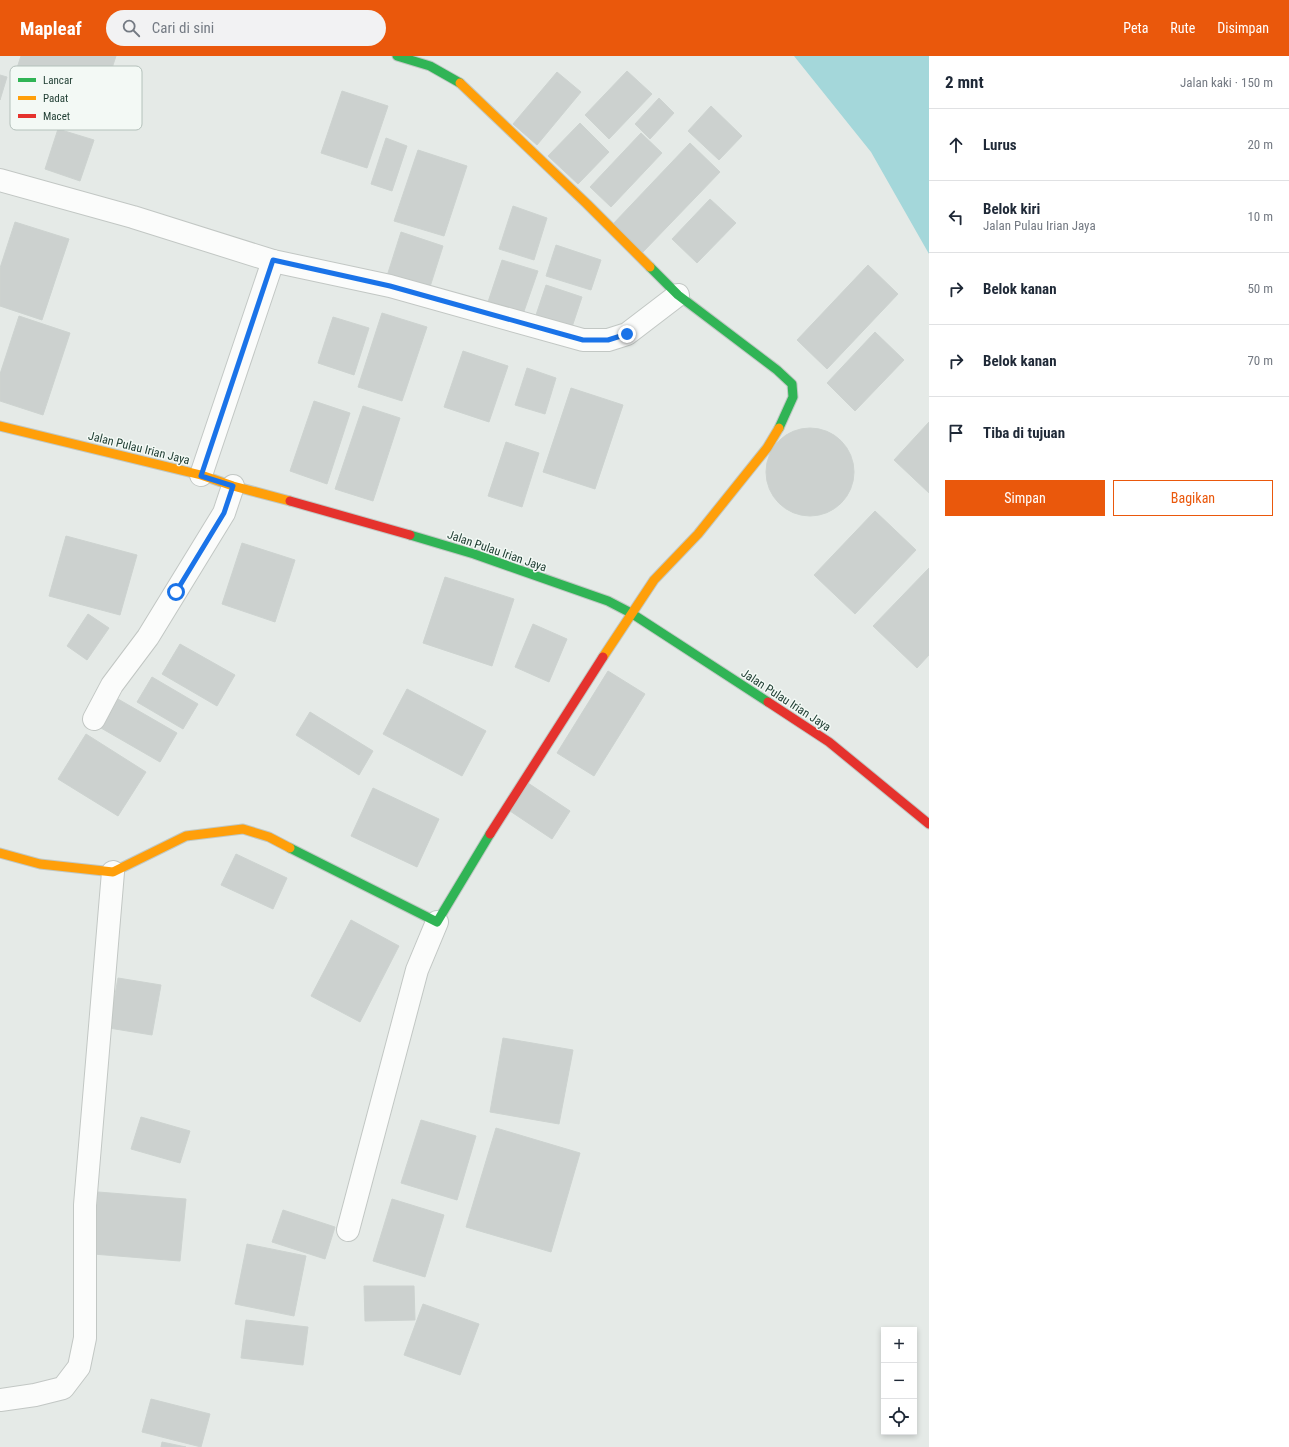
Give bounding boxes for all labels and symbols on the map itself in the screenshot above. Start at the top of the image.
legend [10,66,142,130]
text: Lancar [43,74,73,87]
text: Padat [43,92,68,105]
text: Macet [43,110,70,123]
route end [618,325,636,343]
street label: Jalan Pulau Irian Jaya [87,429,191,467]
street label: Jalan Pulau Irian Jaya [446,527,549,575]
route start [167,583,185,601]
street label: Jalan Pulau Irian Jaya [739,666,834,734]

